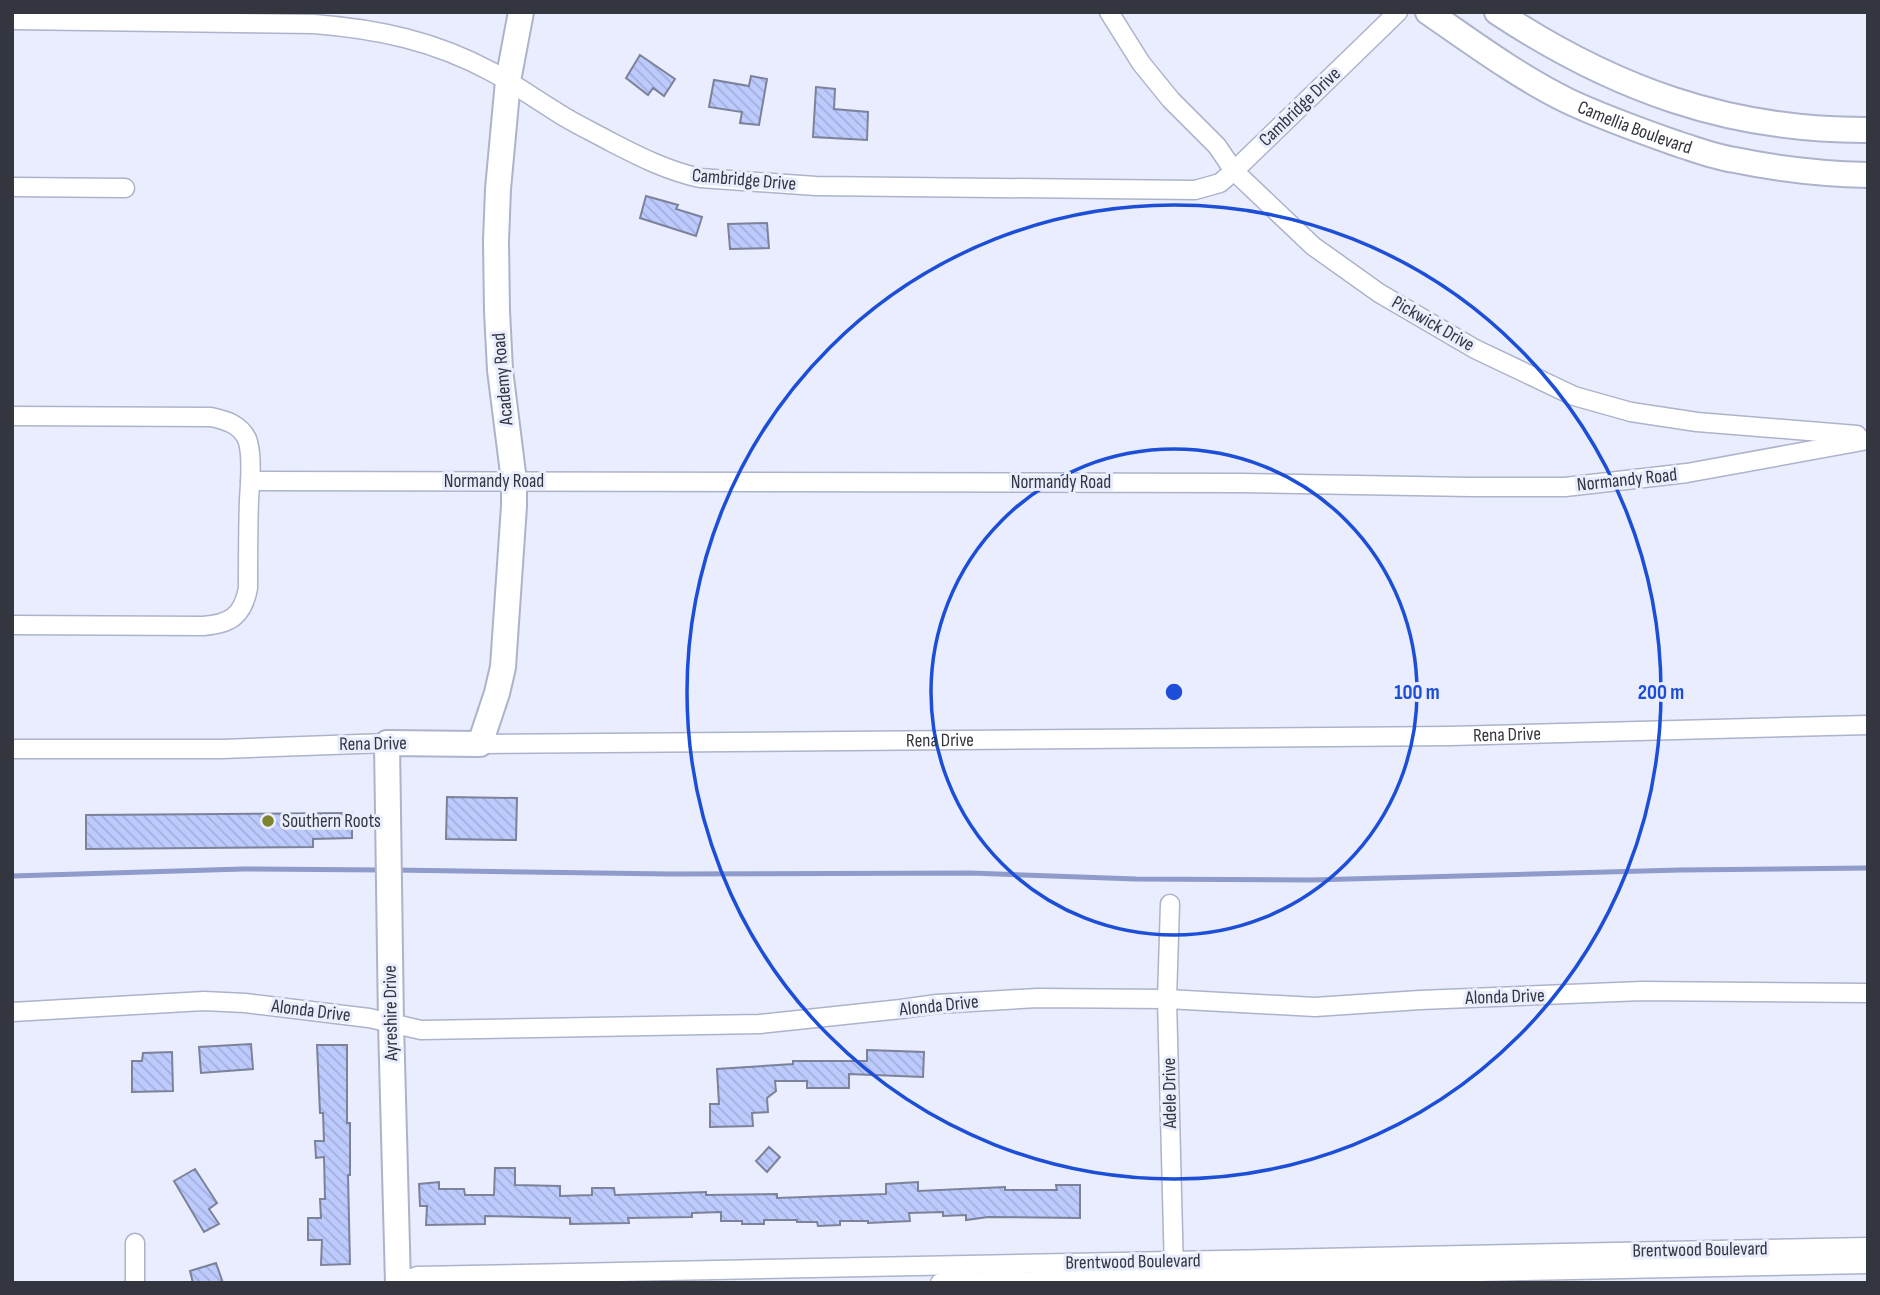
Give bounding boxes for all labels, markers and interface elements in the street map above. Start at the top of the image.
street label: Cambridge Drive [1254,62,1346,152]
street label: Camellia Boulevard [1574,95,1695,159]
street label: Cambridge Drive [691,164,797,196]
street label: Pickwick Drive [1388,291,1478,357]
street label: Academy Road [488,332,519,427]
street label: Normandy Road [1576,463,1678,497]
street label: Normandy Road [444,470,544,493]
street label: Normandy Road [1011,471,1111,494]
centre of rings [1162,680,1186,704]
text: 100 m [1394,680,1440,705]
text: 200 m [1638,680,1684,705]
street label: Rena Drive [1473,722,1541,747]
street label: Rena Drive [906,728,974,752]
street label: Rena Drive [339,732,407,756]
place label: Southern Roots [282,810,381,833]
marker: Southern Roots [260,813,276,829]
street label: Ayreshire Drive [379,965,403,1062]
street label: Alonda Drive [1464,984,1545,1010]
street label: Alonda Drive [897,990,980,1022]
street label: Alonda Drive [269,995,352,1027]
street label: Adele Drive [1158,1057,1182,1130]
street label: Brentwood Boulevard [1632,1237,1768,1263]
street label: Brentwood Boulevard [1065,1249,1201,1275]

